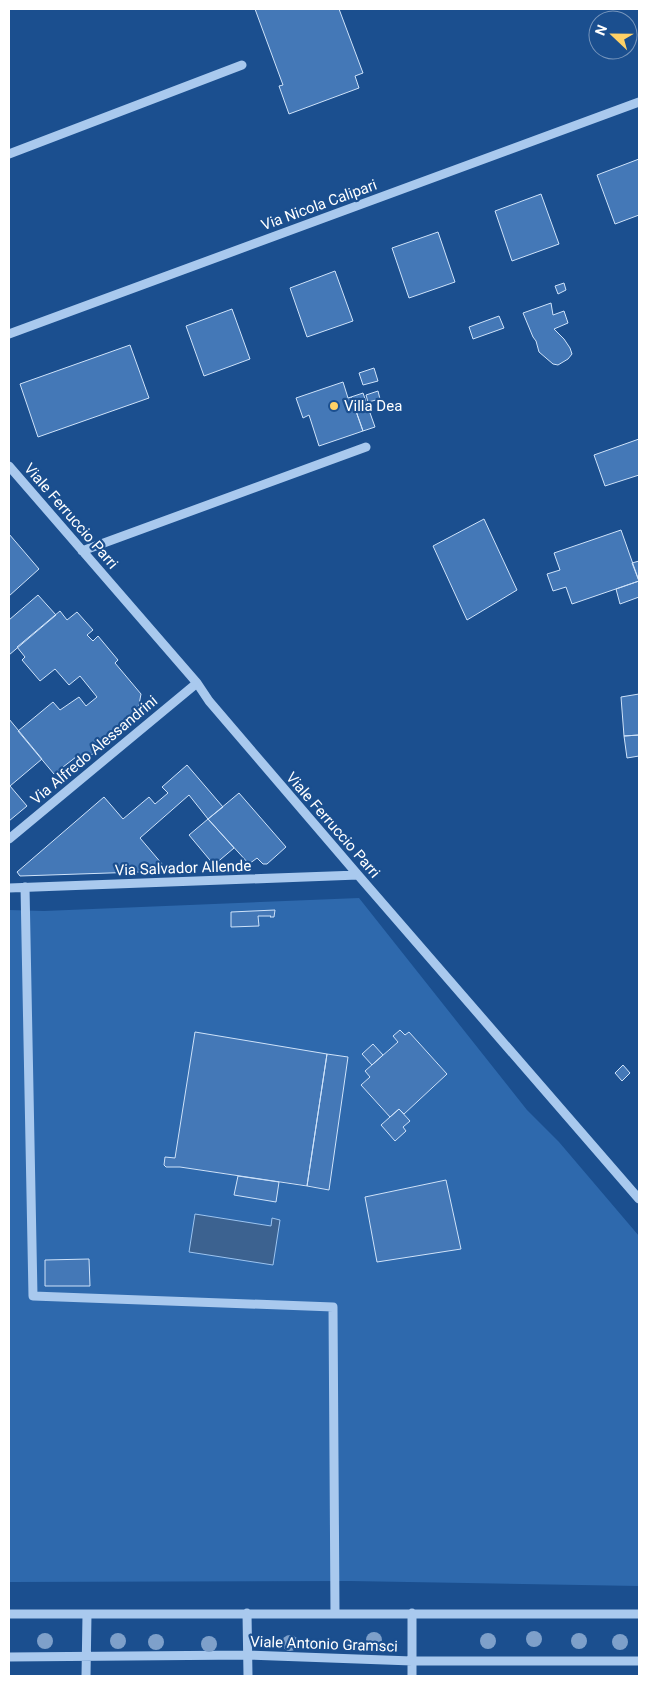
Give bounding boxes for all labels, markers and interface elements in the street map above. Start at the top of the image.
north arrow [588,10,638,60]
text: N [592,23,610,38]
street label: Via Nicola Calipari [259,176,379,234]
place label: Villa Dea [344,397,402,415]
marker: Villa Dea [328,400,340,412]
street label: Viale Ferruccio Parri [20,459,122,573]
street label: Via Alfredo Alessandrini [27,692,161,808]
street label: Viale Ferruccio Parri [282,768,384,882]
street label: Via Salvador Allende [114,857,252,879]
street label: Viale Antonio Gramsci [250,1632,398,1656]

